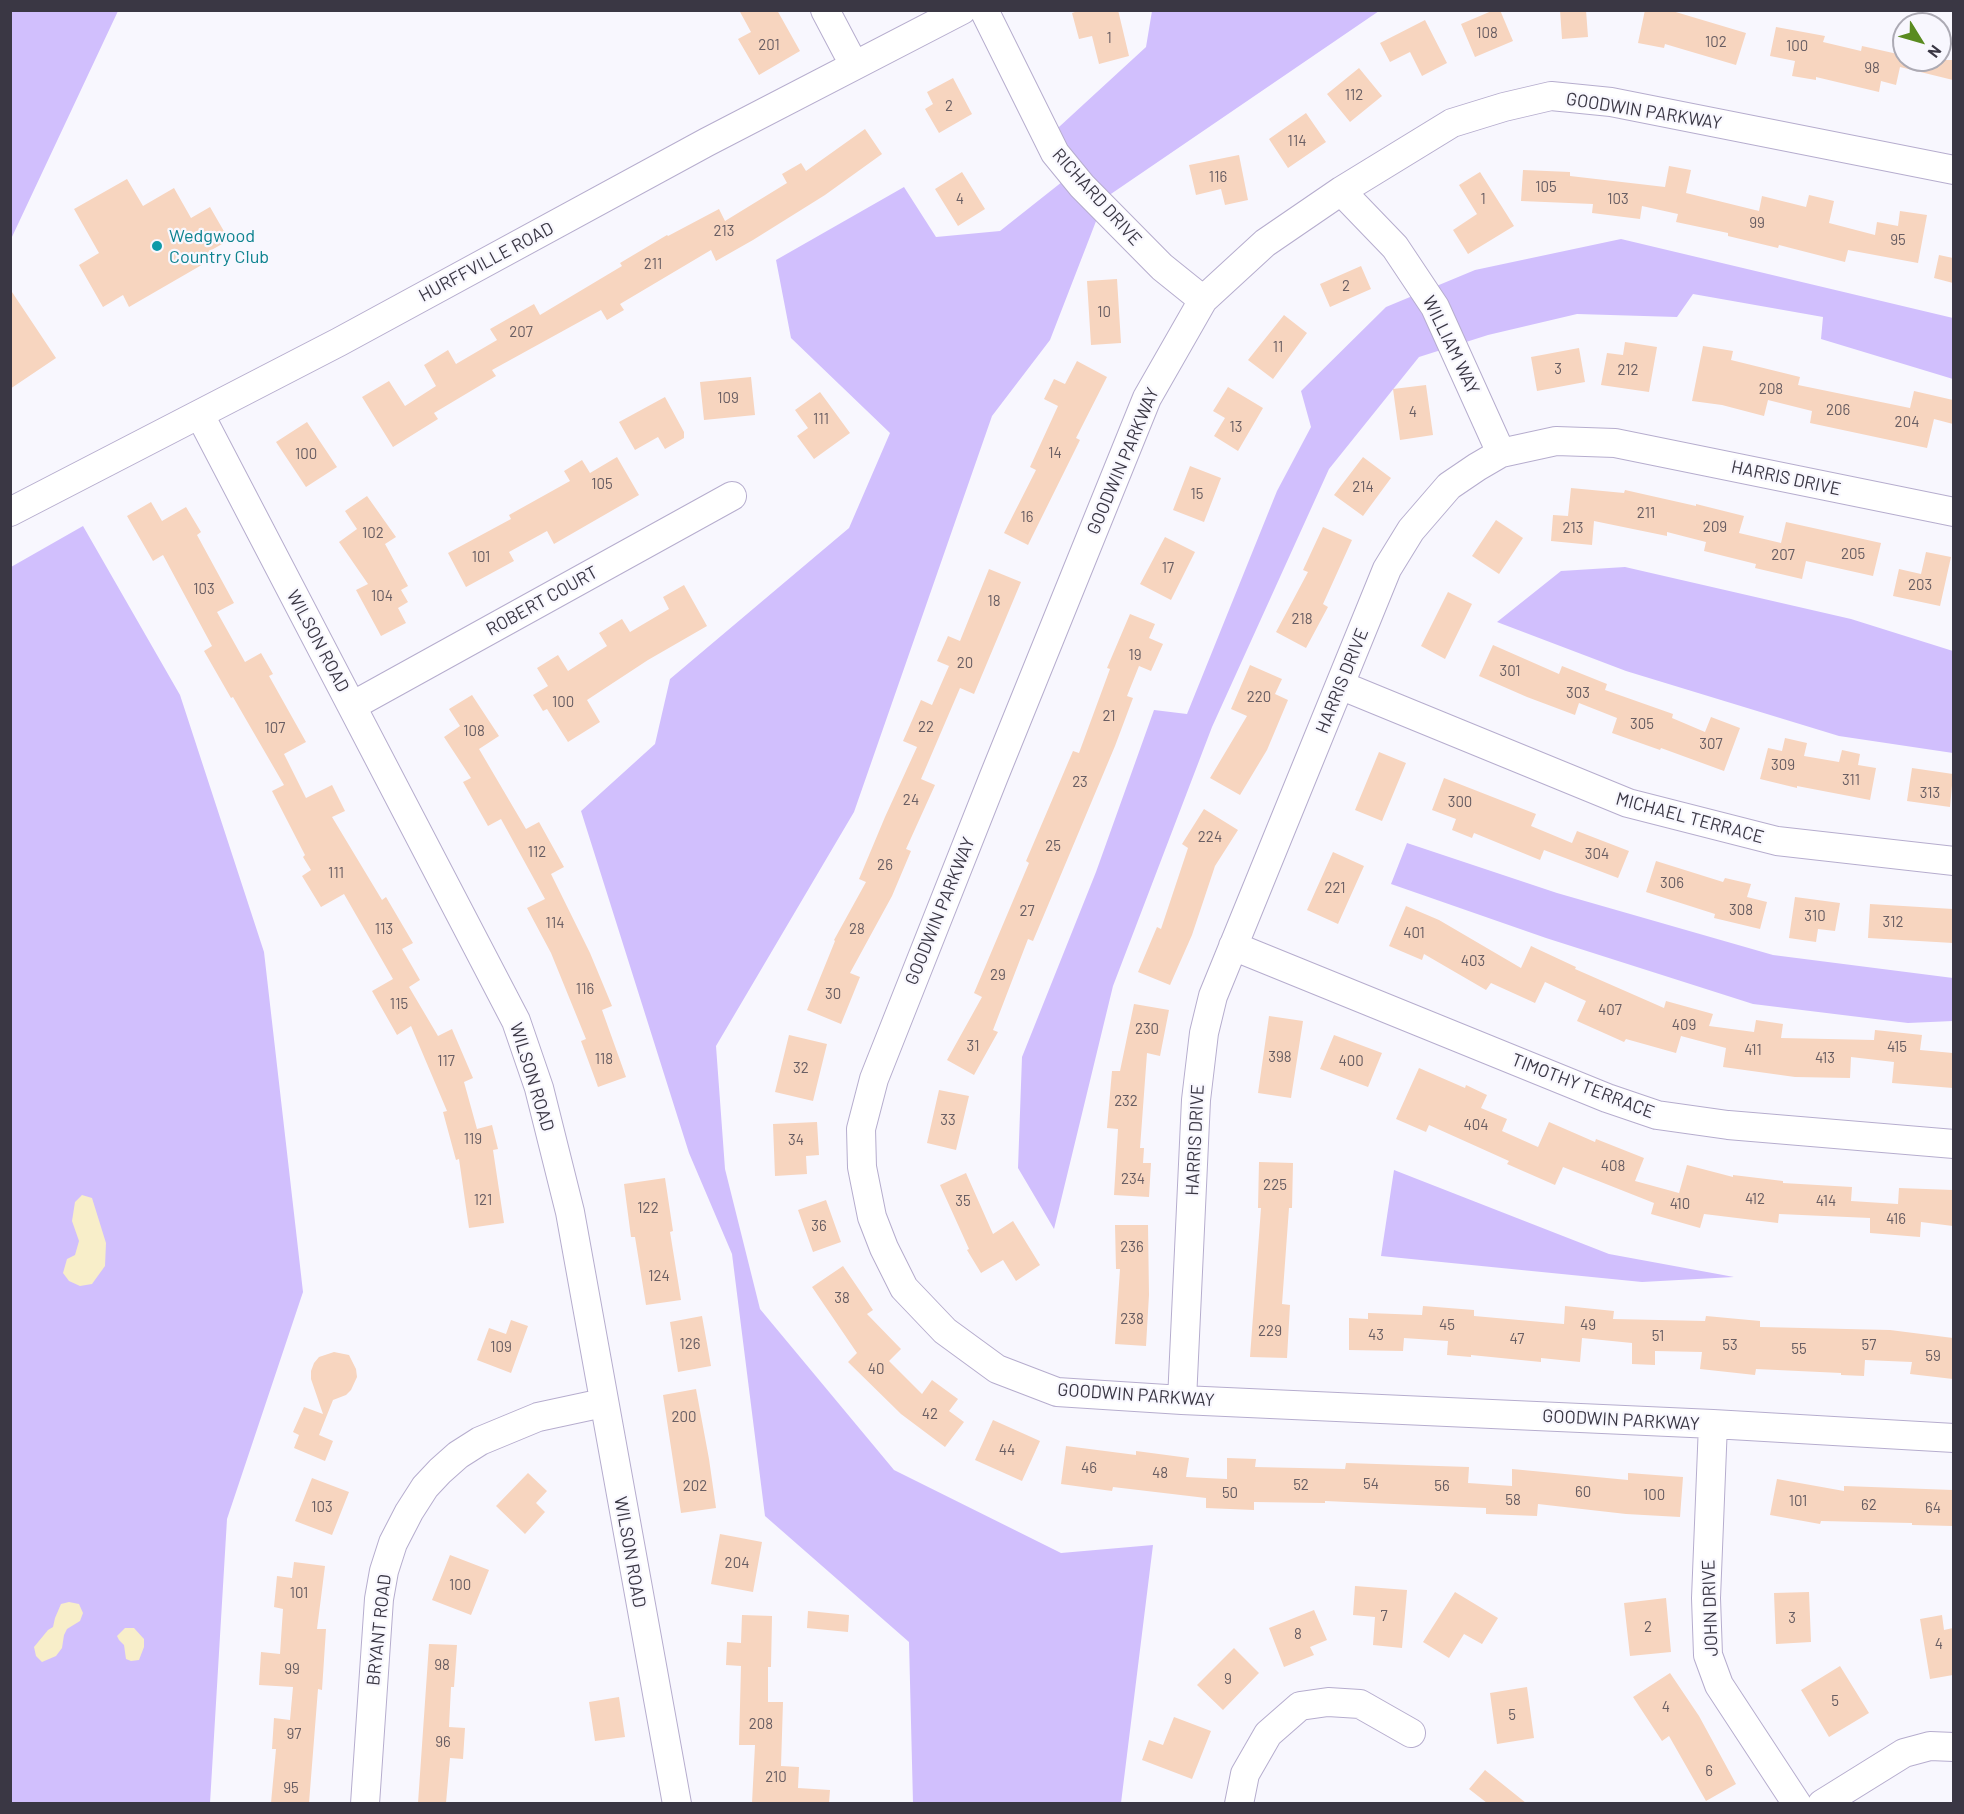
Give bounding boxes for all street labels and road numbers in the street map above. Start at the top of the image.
street label: GOODWIN PARKWAY [1565,88,1723,134]
street label: RICHARD DRIVE [1048,144,1146,250]
street label: HURFFVILLE ROAD [415,217,557,307]
street label: WILLIAM WAY [1418,292,1484,398]
street label: GOODWIN PARKWAY [1082,384,1164,538]
street label: HARRIS DRIVE [1729,456,1843,500]
street label: ROBERT COURT [482,561,602,641]
street label: WILSON ROAD [282,586,354,696]
street label: HARRIS DRIVE [1311,625,1373,737]
street label: MICHAEL TERRACE [1614,788,1766,848]
street label: GOODWIN PARKWAY [900,834,980,988]
street label: WILSON ROAD [505,1020,559,1134]
street label: TIMOTHY TERRACE [1509,1049,1657,1123]
street label: HARRIS DRIVE [1181,1084,1209,1196]
street label: GOODWIN PARKWAY [1057,1379,1215,1411]
street label: GOODWIN PARKWAY [1542,1405,1700,1435]
street label: WILSON ROAD [610,1495,650,1609]
street label: JOHN DRIVE [1698,1559,1722,1657]
street label: BRYANT ROAD [362,1573,396,1687]

